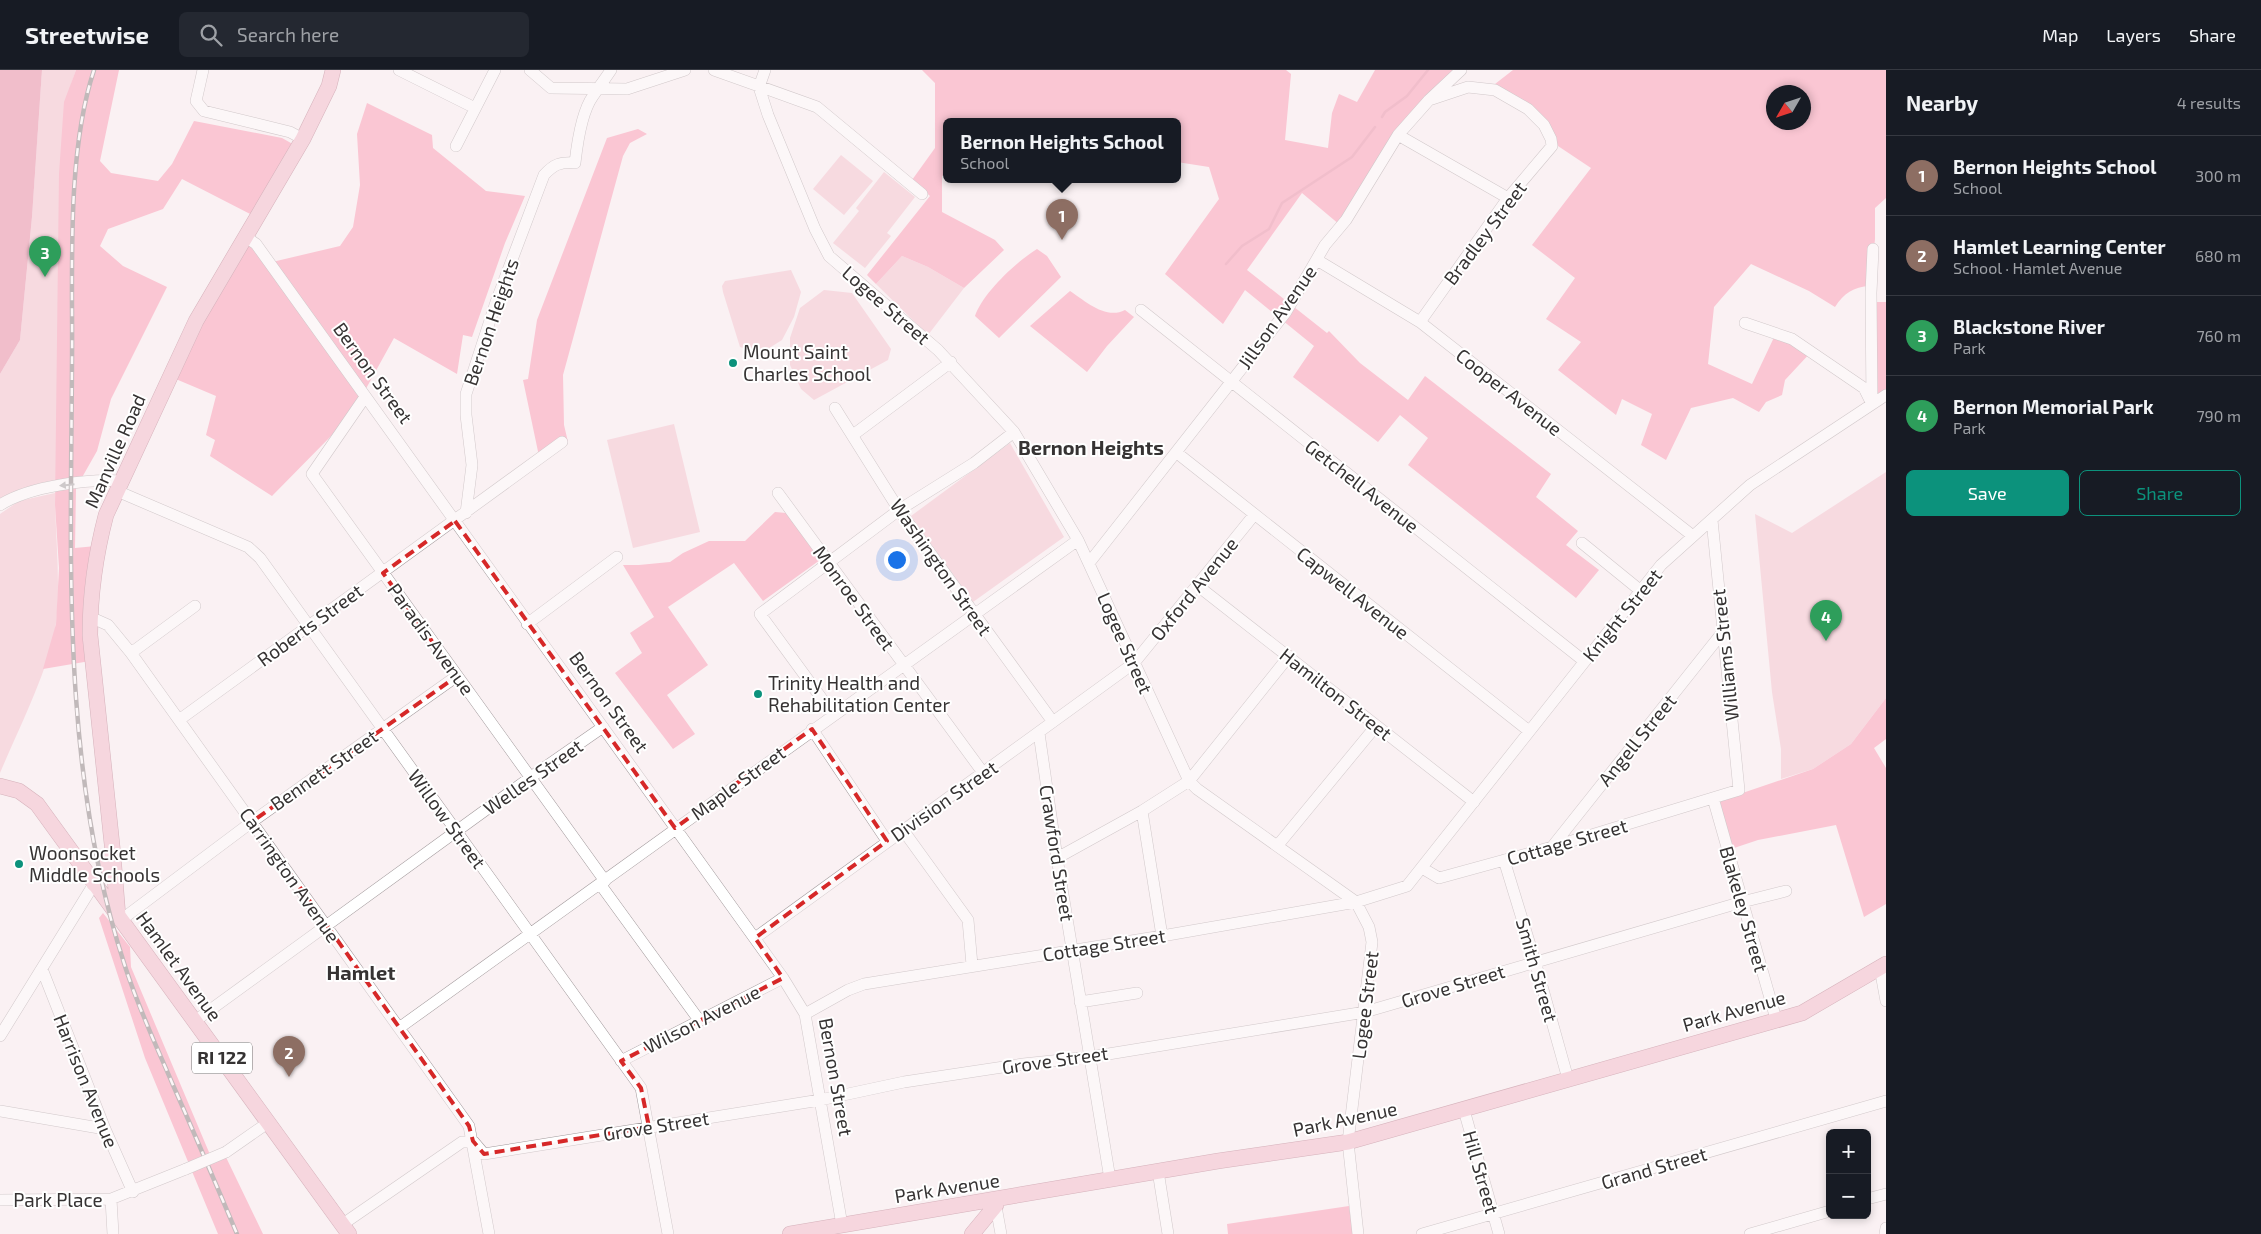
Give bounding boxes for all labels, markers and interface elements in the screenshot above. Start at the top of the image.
search box [179,12,529,57]
text: Streetwise [25,20,149,49]
icon: search [197,21,225,49]
text: Search here [237,23,339,46]
text: Map [2042,24,2078,46]
text: Layers [2106,24,2161,46]
text: Share [2189,24,2236,46]
north arrow [1766,85,1811,130]
text: Nearby [1906,90,1978,115]
text: 4 results [2177,93,2241,112]
popup [943,118,1181,183]
text: Bernon Heights School [960,130,1164,153]
text: School [960,153,1009,172]
text: Bernon Heights School [1953,155,2157,178]
text: 1 [1919,166,1925,185]
text: 300 m [2195,166,2241,185]
street label: Bradley Street [1438,177,1531,289]
text: School [1953,178,2002,197]
pin: 1 [1046,199,1078,240]
text: Hamlet Learning Center [1953,235,2166,258]
pin: 3 [29,236,61,277]
text: 2 [1917,246,1927,265]
text: 680 m [2195,246,2241,265]
street label: Bernon Heights [458,255,523,388]
text: School · Hamlet Avenue [1953,258,2122,277]
street label: Logee Street [838,260,935,349]
street label: Jillson Avenue [1232,260,1321,373]
text: Blackstone River [1953,315,2105,338]
street label: Bernon Street [329,318,418,428]
text: 3 [1917,326,1927,345]
text: 760 m [2196,326,2241,345]
text: Park [1953,338,1986,357]
place label: Mount Saint Charles School [743,340,871,385]
street label: Cooper Avenue [1452,343,1567,440]
marker: Mount Saint Charles School [727,357,739,369]
street label: Manville Road [79,390,150,511]
text: Bernon Memorial Park [1953,395,2154,418]
text: 4 [1917,406,1927,425]
text: 790 m [2196,406,2241,425]
text: Park [1953,418,1986,437]
street label: Getchell Avenue [1301,434,1424,537]
district label: Bernon Heights [1018,435,1164,459]
button: Save [1906,470,2069,516]
button: Share [2079,470,2241,516]
one-way arrow [58,481,74,489]
street label: Washington Street [886,494,997,639]
street label: Oxford Avenue [1145,532,1242,645]
street label: Monroe Street [809,541,900,655]
street label: Capwell Avenue [1293,542,1414,644]
your location [884,547,910,573]
street label: Knight Street [1577,564,1666,666]
street label: Paradis Avenue [383,578,480,699]
street label: Roberts Street [252,579,367,671]
street label: Williams Street [1706,588,1743,722]
street label: Logee Street [1093,589,1158,697]
pin: 4 [1810,600,1842,641]
street label: Hamilton Street [1276,643,1397,745]
street label: Bernon Street [565,647,654,757]
place label: Trinity Health and Rehabilitation Center [768,671,950,716]
marker: Trinity Health and Rehabilitation Center [752,688,764,700]
street label: Angell Street [1593,689,1681,790]
street label: Bennett Street [266,724,382,815]
street label: Welles Street [479,734,587,819]
street label: Maple Street [686,741,789,825]
street label: Division Street [886,755,1002,846]
street label: Willow Street [404,765,491,873]
street label: Crawford Street [1035,783,1080,923]
street label: Carrington Avenue [235,803,346,947]
street label: Cottage Street [1504,813,1630,870]
place label: Woonsocket Middle Schools [29,841,160,886]
street label: Blakeley Street [1716,843,1773,974]
marker: Woonsocket Middle Schools [13,858,25,870]
street label: Hamlet Avenue [132,906,227,1025]
street label: Smith Street [1512,915,1563,1025]
street label: Cottage Street [1041,923,1167,966]
street label: Logee Street [1346,950,1383,1060]
street label: Grove Street [1398,959,1507,1012]
district label: Hamlet [327,960,395,984]
street label: Wilson Avenue [640,979,764,1058]
street label: Park Avenue [1680,985,1788,1036]
street label: Harrison Avenue [49,1011,124,1151]
street label: Bernon Street [815,1016,858,1138]
pin: 2 [273,1036,305,1077]
street label: Grove Street [1000,1041,1110,1078]
road number: RI 122 [192,1042,252,1074]
street label: Park Avenue [1291,1096,1399,1141]
street label: Grove Street [601,1106,711,1145]
street label: Hill Street [1459,1128,1504,1216]
map controls [1826,1129,1871,1219]
button: + [1826,1129,1871,1174]
street label: Grand Street [1598,1141,1709,1194]
street label: Park Avenue [893,1168,1001,1207]
button: − [1826,1174,1871,1219]
street label: Park Place [13,1188,103,1211]

